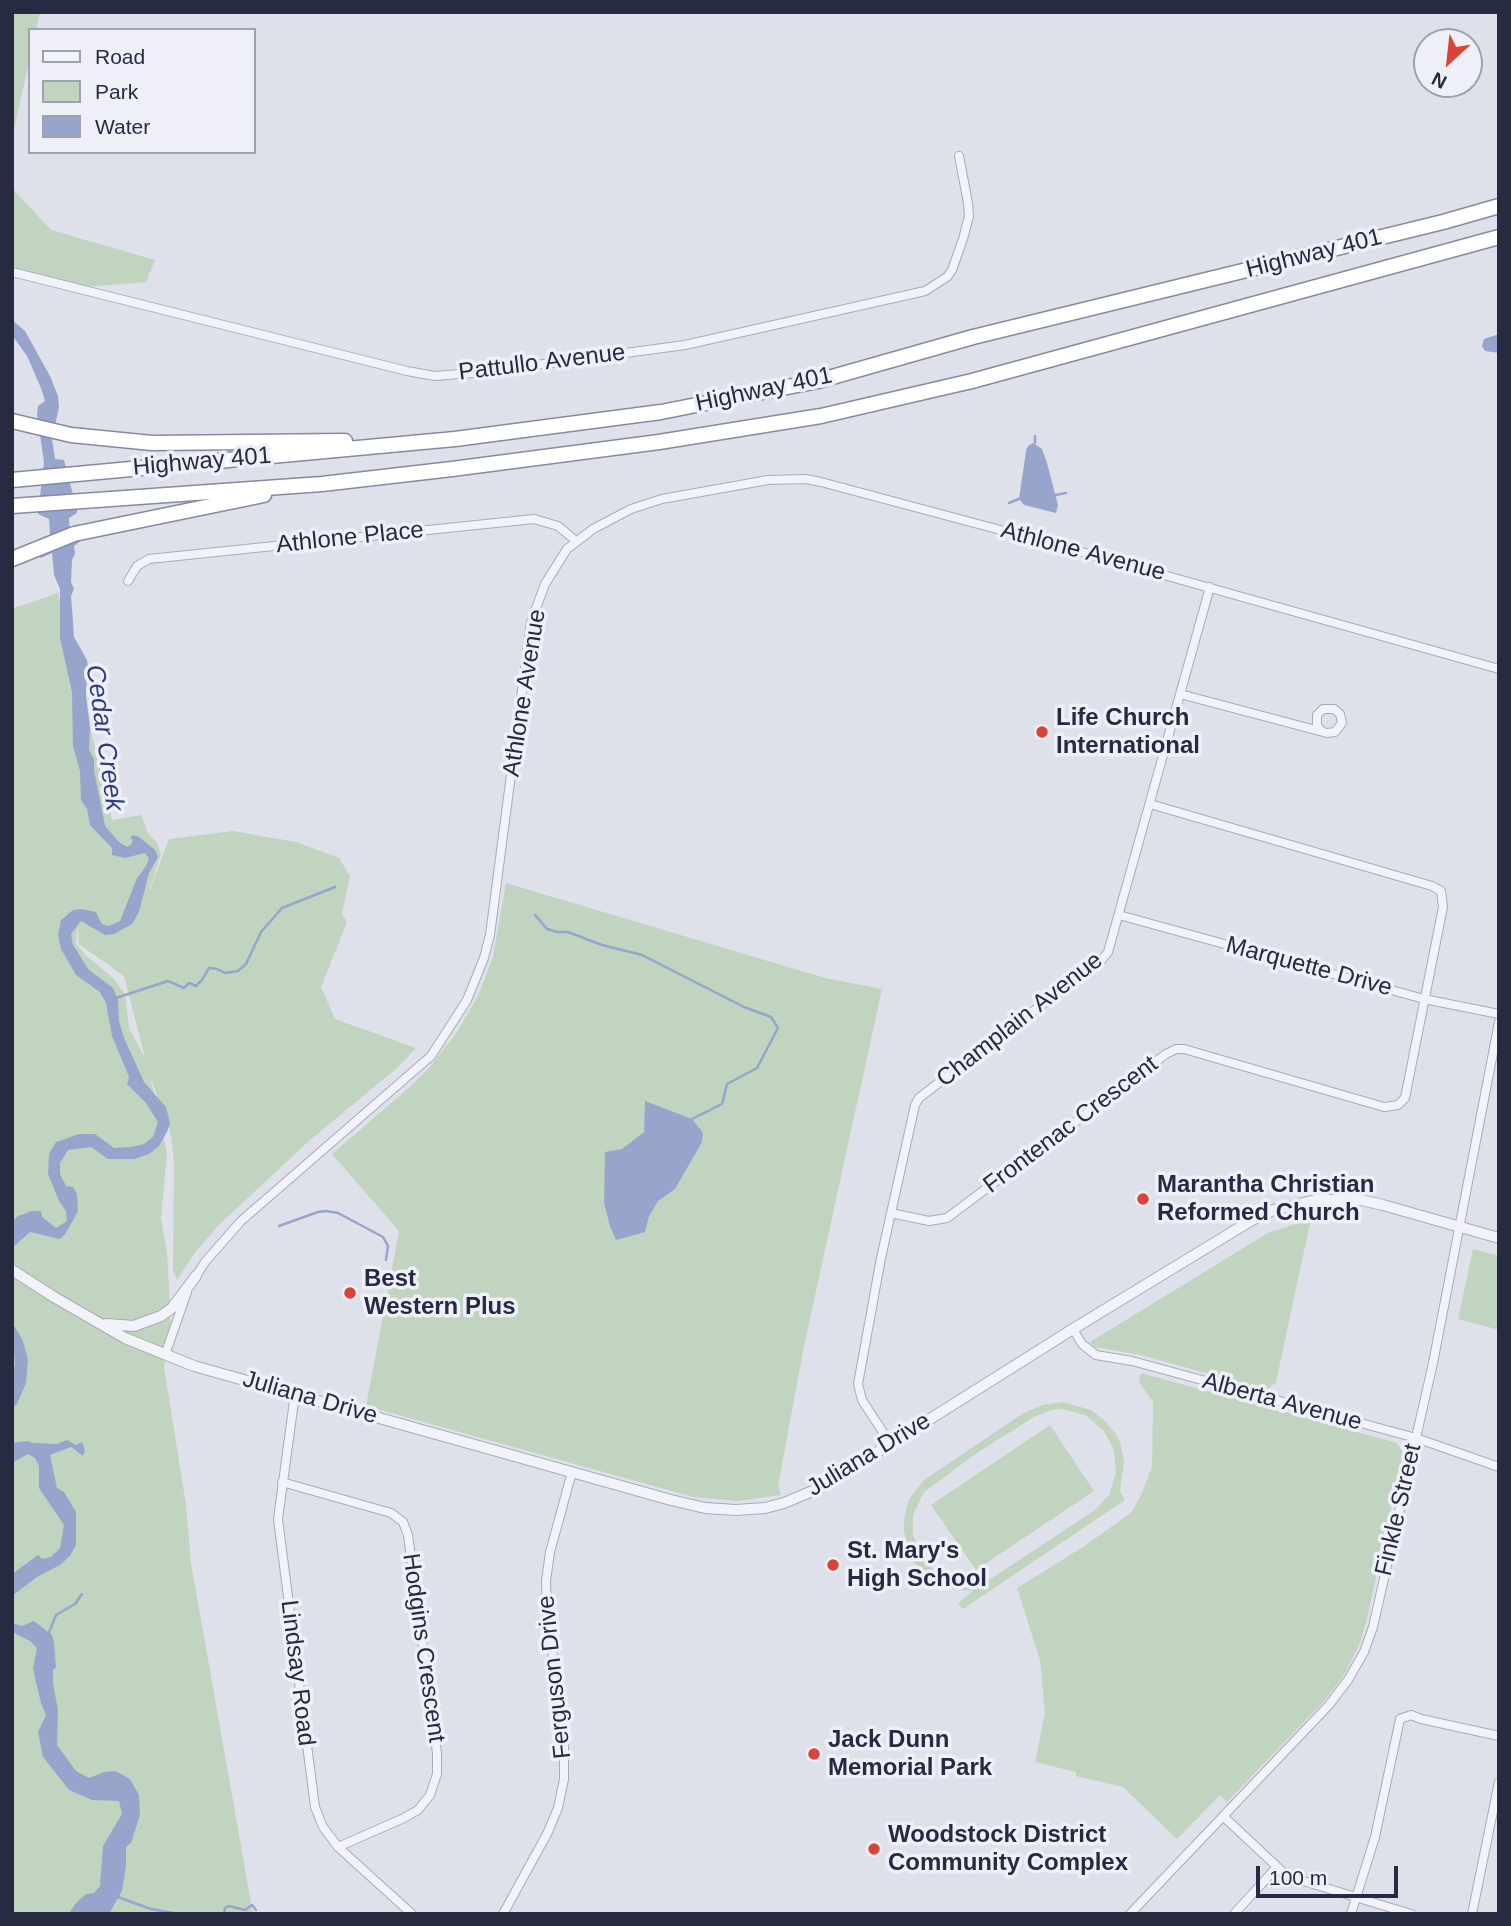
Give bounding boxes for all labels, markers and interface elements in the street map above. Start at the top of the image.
legend [28,28,256,154]
north arrow [1413,28,1483,98]
text: Road [95,45,145,68]
text: N [1428,68,1450,93]
text: Park [95,80,138,103]
text: Water [95,115,150,138]
street label: Highway 401 [1243,223,1385,285]
street label: Pattullo Avenue [457,338,627,388]
street label: Highway 401 [693,361,835,419]
street label: Highway 401 [132,442,272,482]
street label: Athlone Place [275,516,425,560]
street label: Athlone Avenue [998,516,1168,588]
street label: Athlone Avenue [498,607,552,779]
water label: Cedar Creek [78,663,130,813]
place label: Life Church International [1056,704,1200,760]
marker: Life Church International [1034,724,1050,740]
street label: Marquette Drive [1223,931,1395,1003]
street label: Champlain Avenue [931,946,1109,1094]
street label: Frontenac Crescent [978,1050,1164,1200]
place label: Marantha Christian Reformed Church [1157,1171,1374,1227]
marker: Marantha Christian Reformed Church [1135,1191,1151,1207]
place label: Best Western Plus [364,1265,516,1321]
marker: Best Western Plus [342,1285,358,1301]
street label: Juliana Drive [239,1365,381,1431]
street label: Alberta Avenue [1199,1367,1365,1437]
street label: Juliana Drive [802,1407,936,1503]
street label: Finkle Street [1370,1441,1428,1579]
place label: St. Mary's High School [847,1537,987,1593]
street label: Hodgins Crescent [395,1552,451,1744]
marker: St. Mary's High School [825,1557,841,1573]
street label: Ferguson Drive [532,1594,578,1760]
street label: Lindsay Road [274,1598,320,1748]
place label: Jack Dunn Memorial Park [828,1726,992,1782]
marker: Jack Dunn Memorial Park [806,1746,822,1762]
place label: Woodstock District Community Complex [888,1821,1128,1877]
marker: Woodstock District Community Complex [866,1841,882,1857]
scale bar [1259,1853,1401,1897]
text: 100 m [1269,1866,1327,1889]

